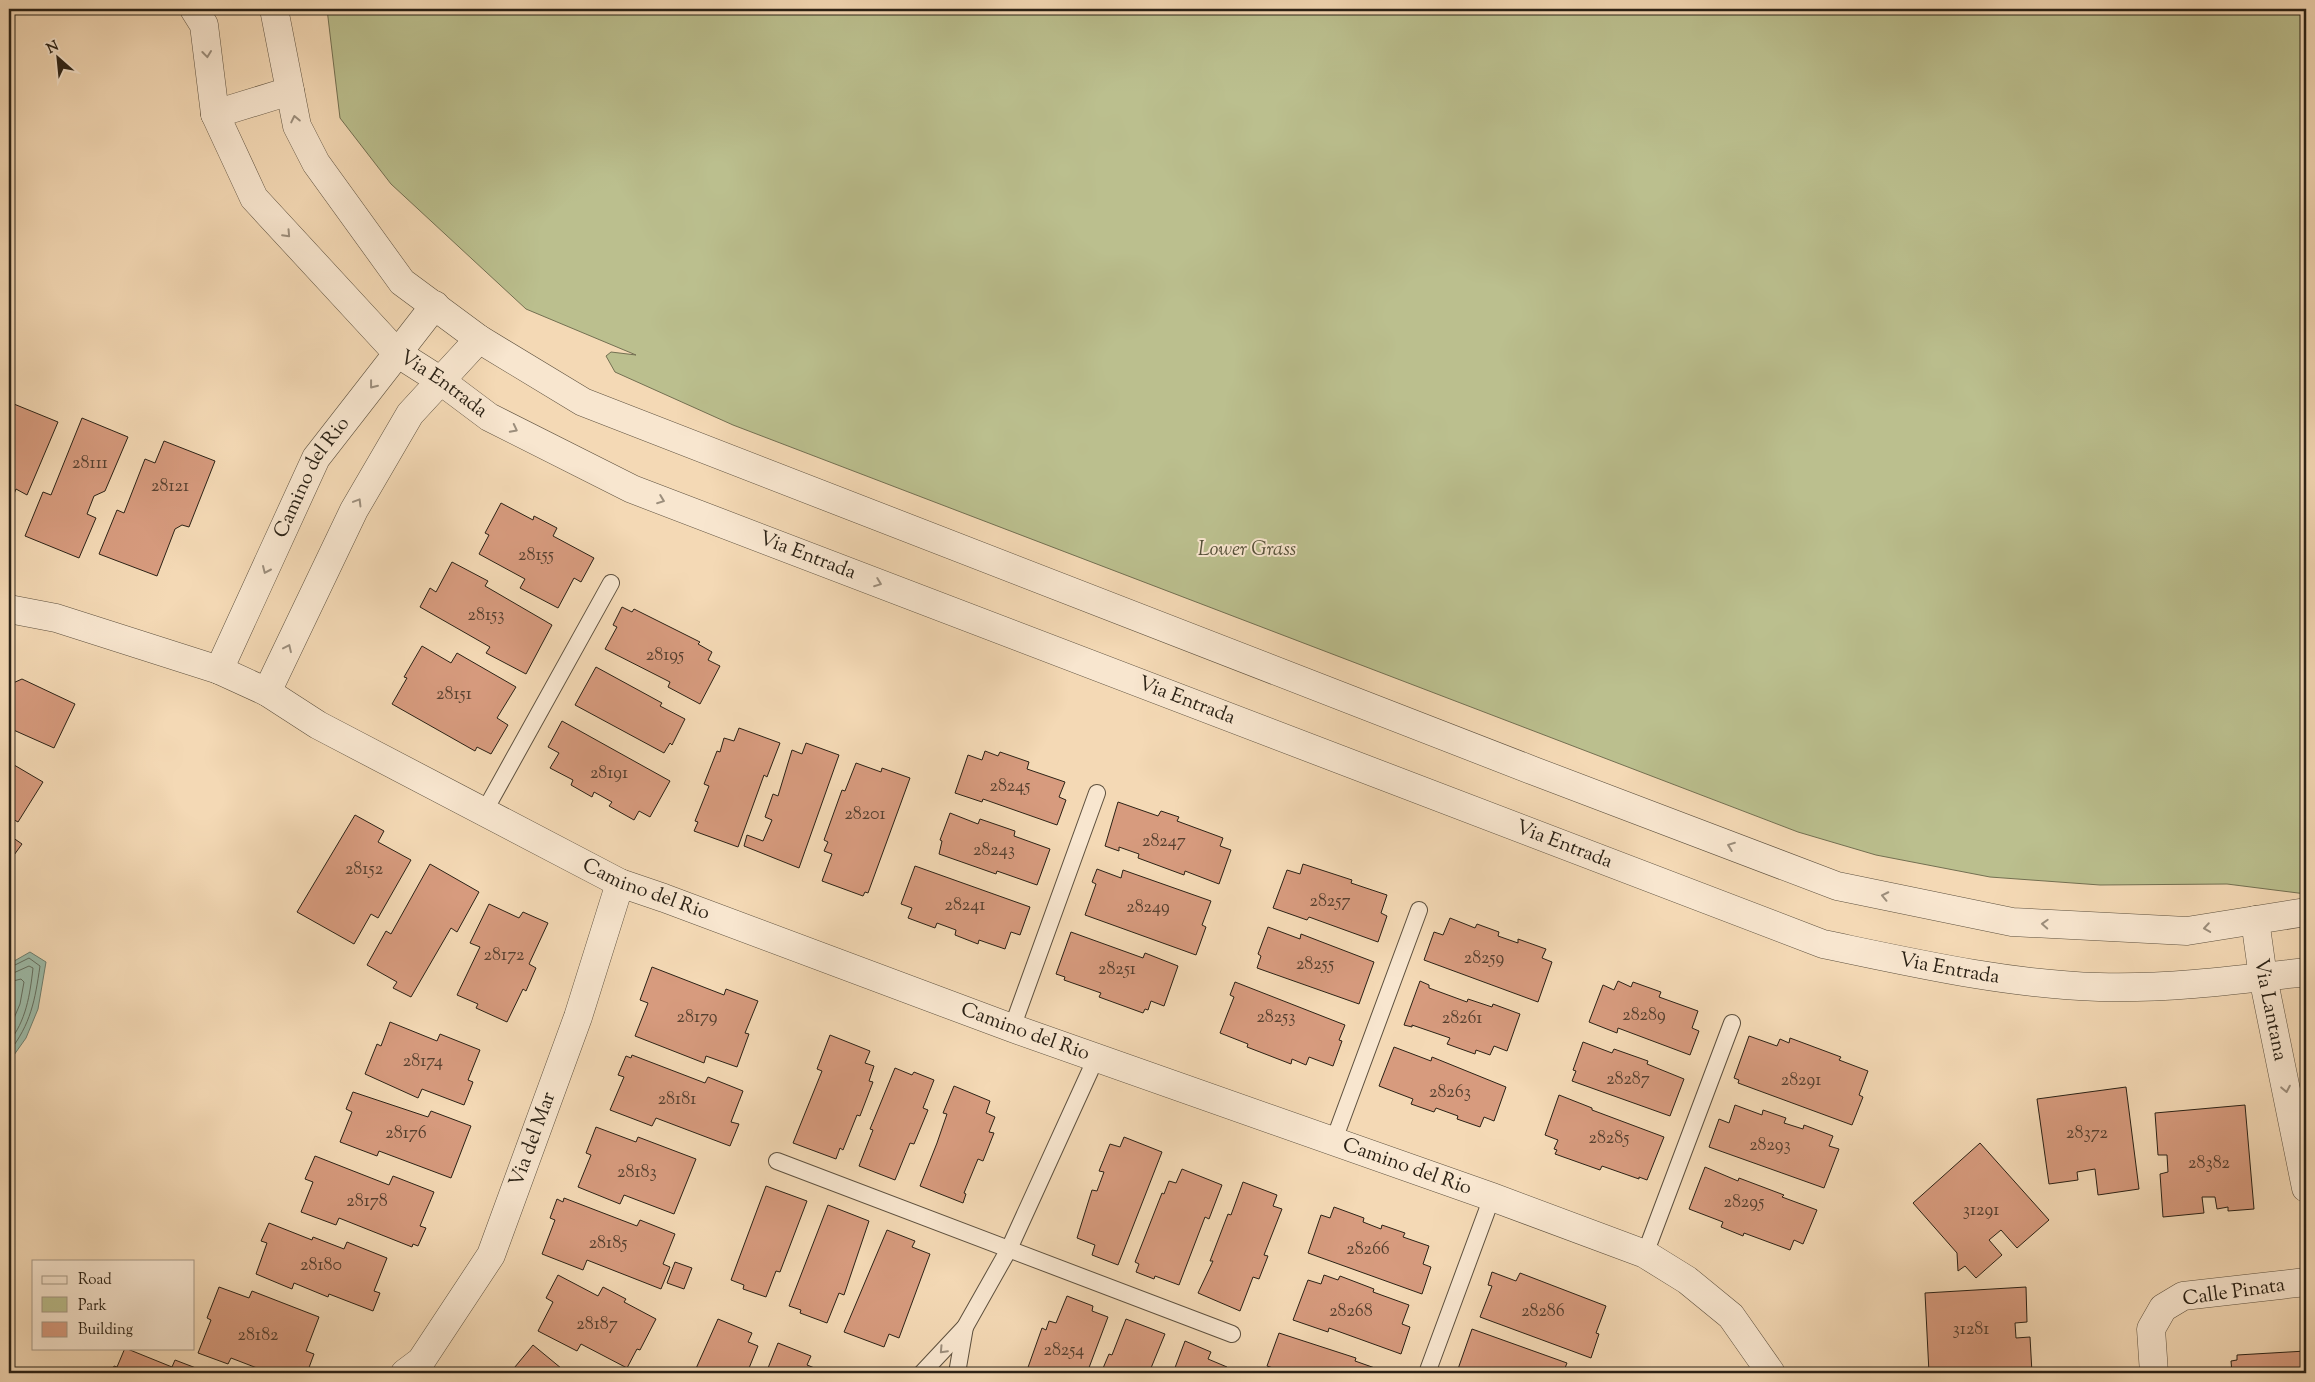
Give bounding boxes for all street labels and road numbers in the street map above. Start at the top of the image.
street label: Via Entrada [394,344,493,425]
street label: Camino del Rio [267,411,357,543]
street label: Via Entrada [755,524,860,588]
street label: Via Entrada [1134,669,1239,733]
street label: Via Entrada [1511,813,1617,877]
street label: Camino del Rio [577,851,714,928]
street label: Via Entrada [1896,946,2001,992]
street label: Via Lantana [2246,956,2294,1064]
street label: Camino del Rio [956,996,1094,1069]
street label: Via del Mar [503,1087,564,1191]
street label: Camino del Rio [1338,1131,1476,1203]
street label: Calle Pinata [2181,1271,2287,1315]

